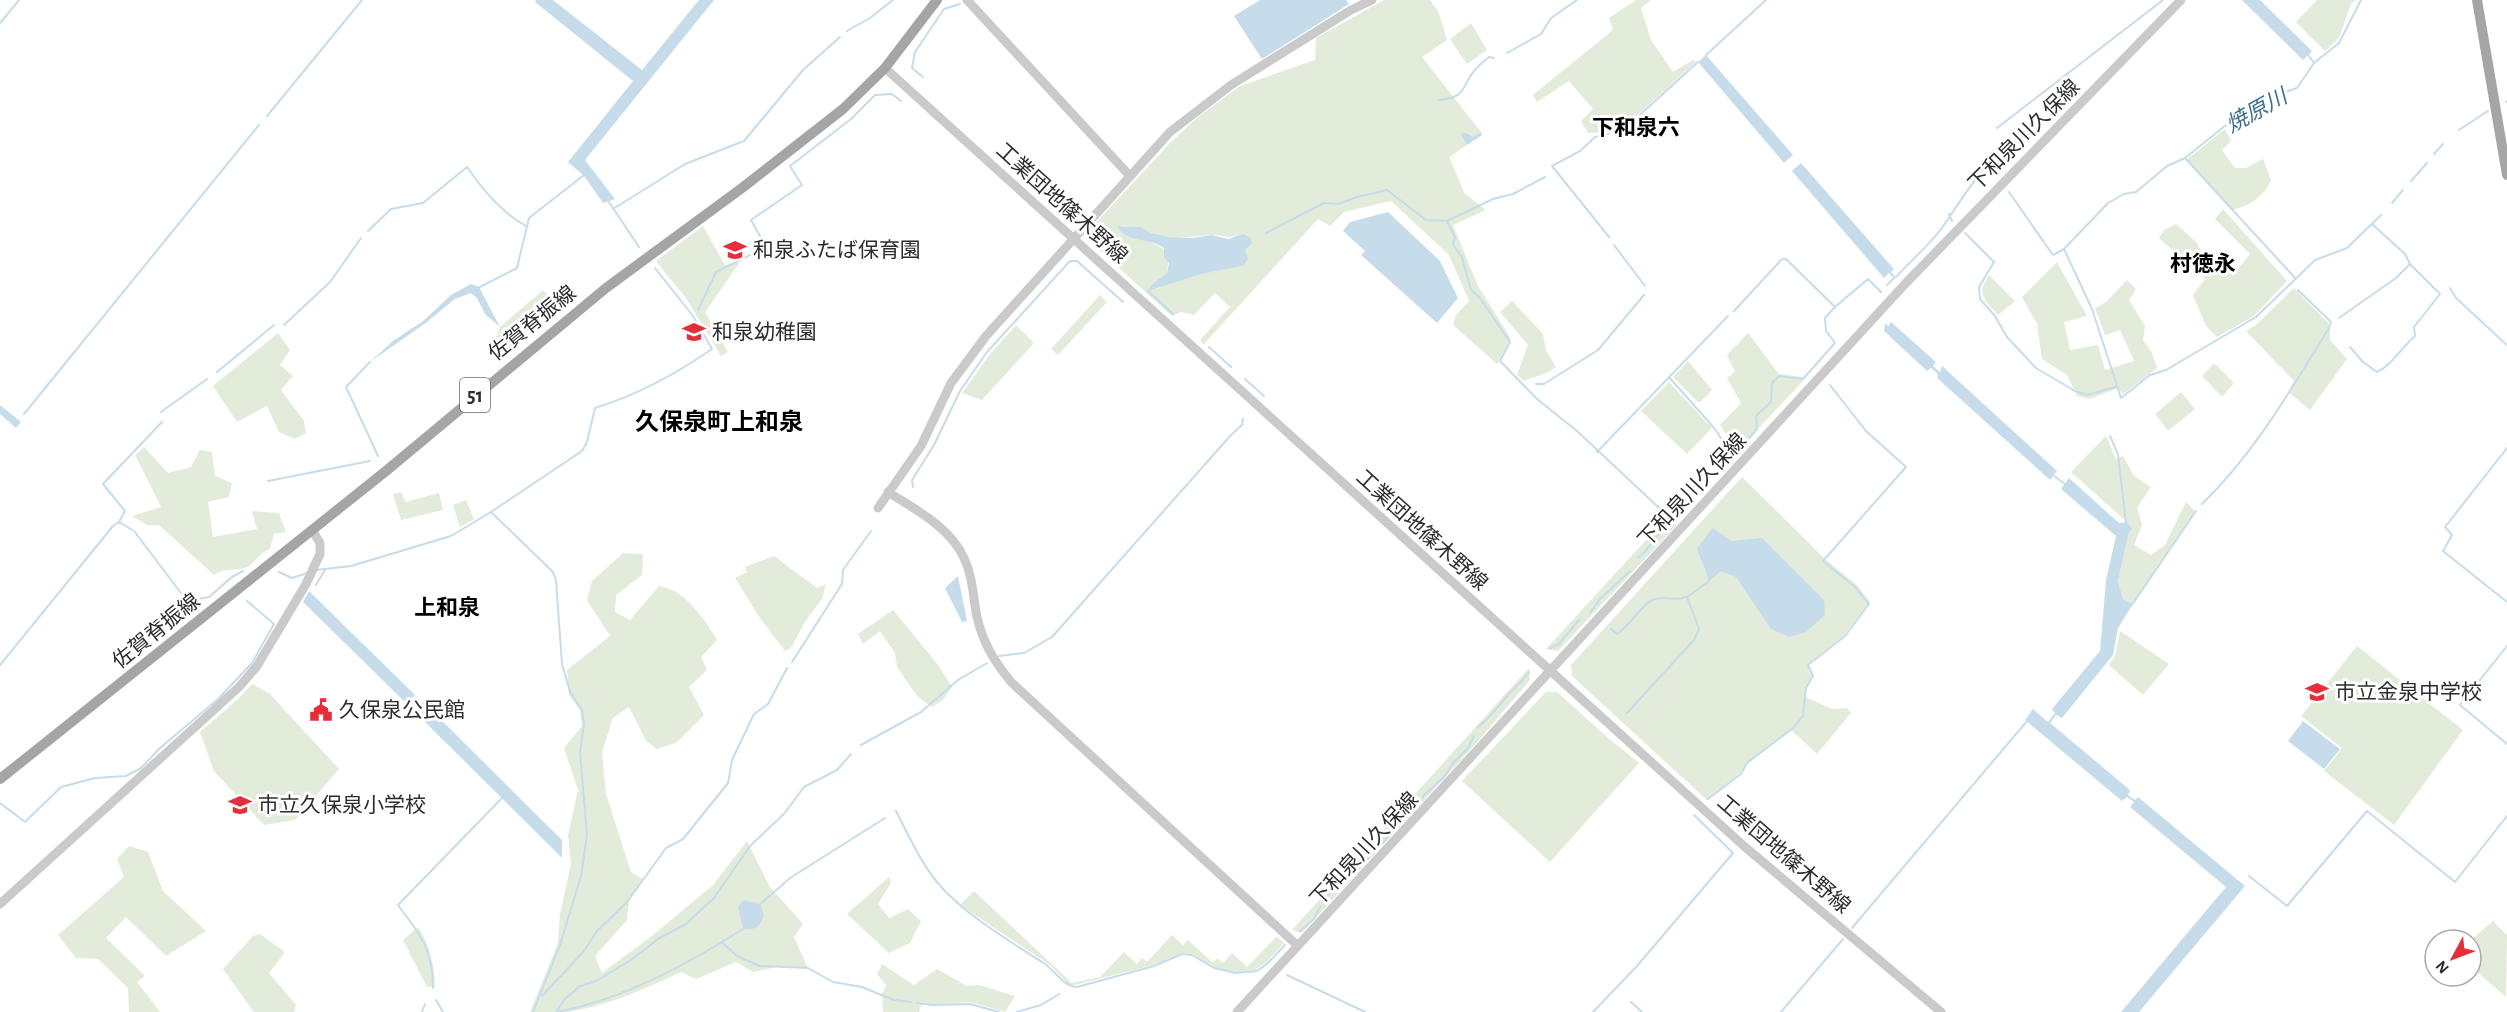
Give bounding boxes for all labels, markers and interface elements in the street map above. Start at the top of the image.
street label: 下和泉川久保線 [1964,75,2084,195]
water label: 焼原川 [2222,83,2292,136]
district label: 下和泉六 [1592,116,1680,139]
street label: 工業団地篠木野線 [992,139,1132,267]
school or university icon: 和泉ふたば保育園 [722,237,748,263]
place label: 和泉ふたば保育園 [753,239,921,261]
district label: 村徳永 [2170,252,2236,275]
street label: 佐賀脊振線 [484,281,580,365]
school or university icon: 和泉幼稚園 [681,319,707,345]
place label: 和泉幼稚園 [712,321,817,343]
road number: 51 [460,378,490,412]
district label: 久保泉町上和泉 [635,409,803,435]
street label: 下和泉川久保線 [1634,429,1750,551]
street label: 工業団地篠木野線 [1352,466,1492,594]
street label: 佐賀脊振線 [108,589,204,673]
district label: 上和泉 [414,596,480,619]
school or university icon: 市立金泉中学校 [2304,679,2330,705]
place label: 市立金泉中学校 [2335,681,2482,703]
public building icon: 久保泉公民館 [308,697,334,723]
place label: 久保泉公民館 [339,699,465,721]
street label: 下和泉川久保線 [1306,788,1422,910]
street label: 工業団地篠木野線 [1713,791,1855,917]
school or university icon: 市立久保泉小学校 [227,792,253,818]
place label: 市立久保泉小学校 [258,794,426,816]
north arrow [2423,928,2483,988]
text: N [2433,958,2452,977]

